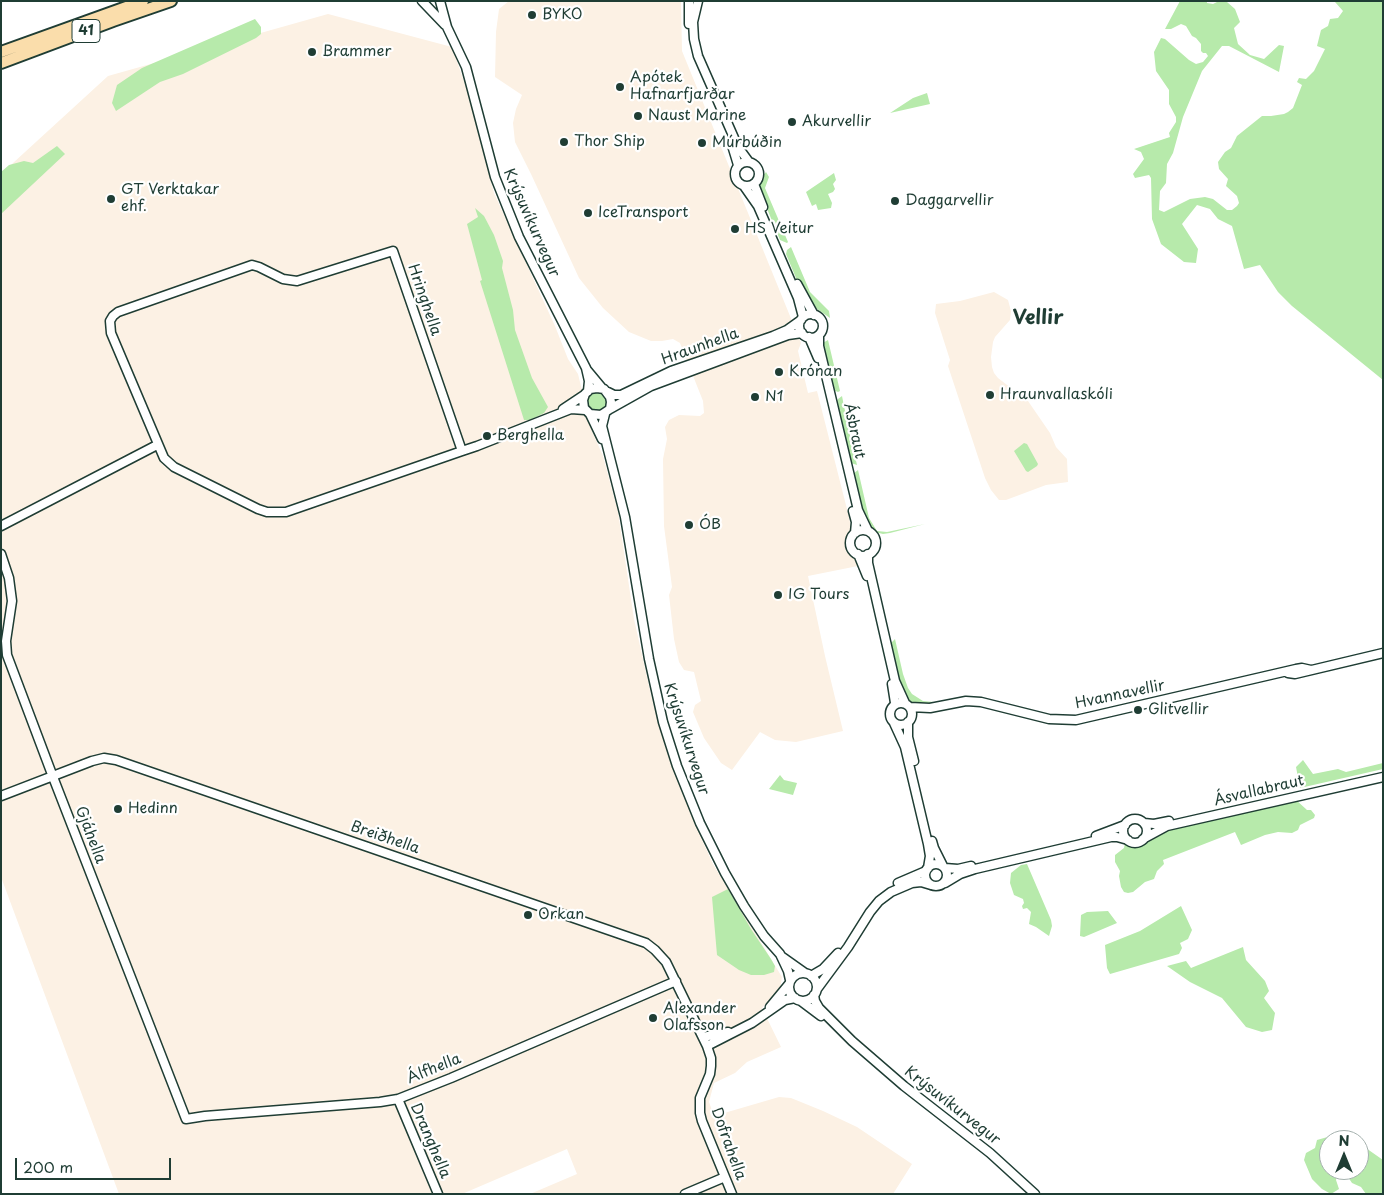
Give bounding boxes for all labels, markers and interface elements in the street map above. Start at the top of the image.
place label: BYKO [542,6,583,24]
marker: BYKO [526,9,538,21]
road number: 41 [72,20,100,42]
place label: Brammer [322,43,391,61]
marker: Brammer [306,46,318,58]
place label: Apótek Hafnarfjarðar [630,69,735,104]
marker: Apótek Hafnarfjarðar [614,81,626,93]
place label: Naust Marine [648,107,746,125]
marker: Naust Marine [632,110,644,122]
place label: Akurvellir [802,113,871,131]
marker: Akurvellir [786,116,798,128]
place label: Thor Ship [574,133,645,151]
place label: Múrbúðin [712,134,782,152]
marker: Thor Ship [558,136,570,148]
marker: Múrbúðin [696,137,708,149]
street label: Krýsuvíkurvegur [499,166,563,280]
place label: GT Verktakar ehf. [121,181,219,216]
place label: Daggarvellir [905,192,993,210]
marker: GT Verktakar ehf. [105,193,117,205]
marker: Daggarvellir [889,195,901,207]
place label: IceTransport [598,204,688,222]
marker: IceTransport [582,207,594,219]
place label: HS Veitur [745,220,814,238]
marker: HS Veitur [729,223,741,235]
street label: Hringhella [403,262,445,338]
district label: Vellir [1012,306,1064,330]
street label: Hraunhella [659,325,741,369]
place label: Krónan [789,363,842,381]
marker: Krónan [773,366,785,378]
place label: Hraunvallaskóli [1000,386,1113,404]
place label: N1 [765,388,783,406]
marker: Hraunvallaskóli [984,389,996,401]
marker: N1 [749,391,761,403]
street label: Ásbraut [839,401,869,461]
place label: Berghella [497,427,564,445]
marker: Berghella [481,430,493,442]
place label: ÓB [699,516,721,534]
marker: ÓB [683,519,695,531]
place label: IG Tours [788,586,849,604]
marker: IG Tours [772,589,784,601]
street label: Hvannavellir [1074,677,1166,713]
street label: Krýsuvíkurvegur [659,681,713,797]
place label: Glitvellir [1148,701,1209,719]
marker: Glitvellir [1132,704,1144,716]
street label: Ásvallabraut [1212,772,1306,810]
place label: Hedinn [128,800,178,818]
marker: Hedinn [112,803,124,815]
street label: Gjáhella [71,804,109,866]
street label: Breiðhella [348,818,422,858]
place label: Orkan [538,906,584,924]
marker: Orkan [522,909,534,921]
place label: Alexander Olafsson [663,1000,736,1035]
marker: Alexander Olafsson [647,1012,659,1024]
street label: Álfhella [404,1050,464,1088]
street label: Krýsuvíkurvegur [900,1063,1004,1149]
street label: Dranghella [406,1101,454,1181]
street label: Dofrahella [707,1105,749,1183]
north arrow [1319,1130,1369,1180]
text: N [1338,1130,1350,1151]
scale bar [18,1148,174,1180]
text: 200 m [23,1155,73,1178]

